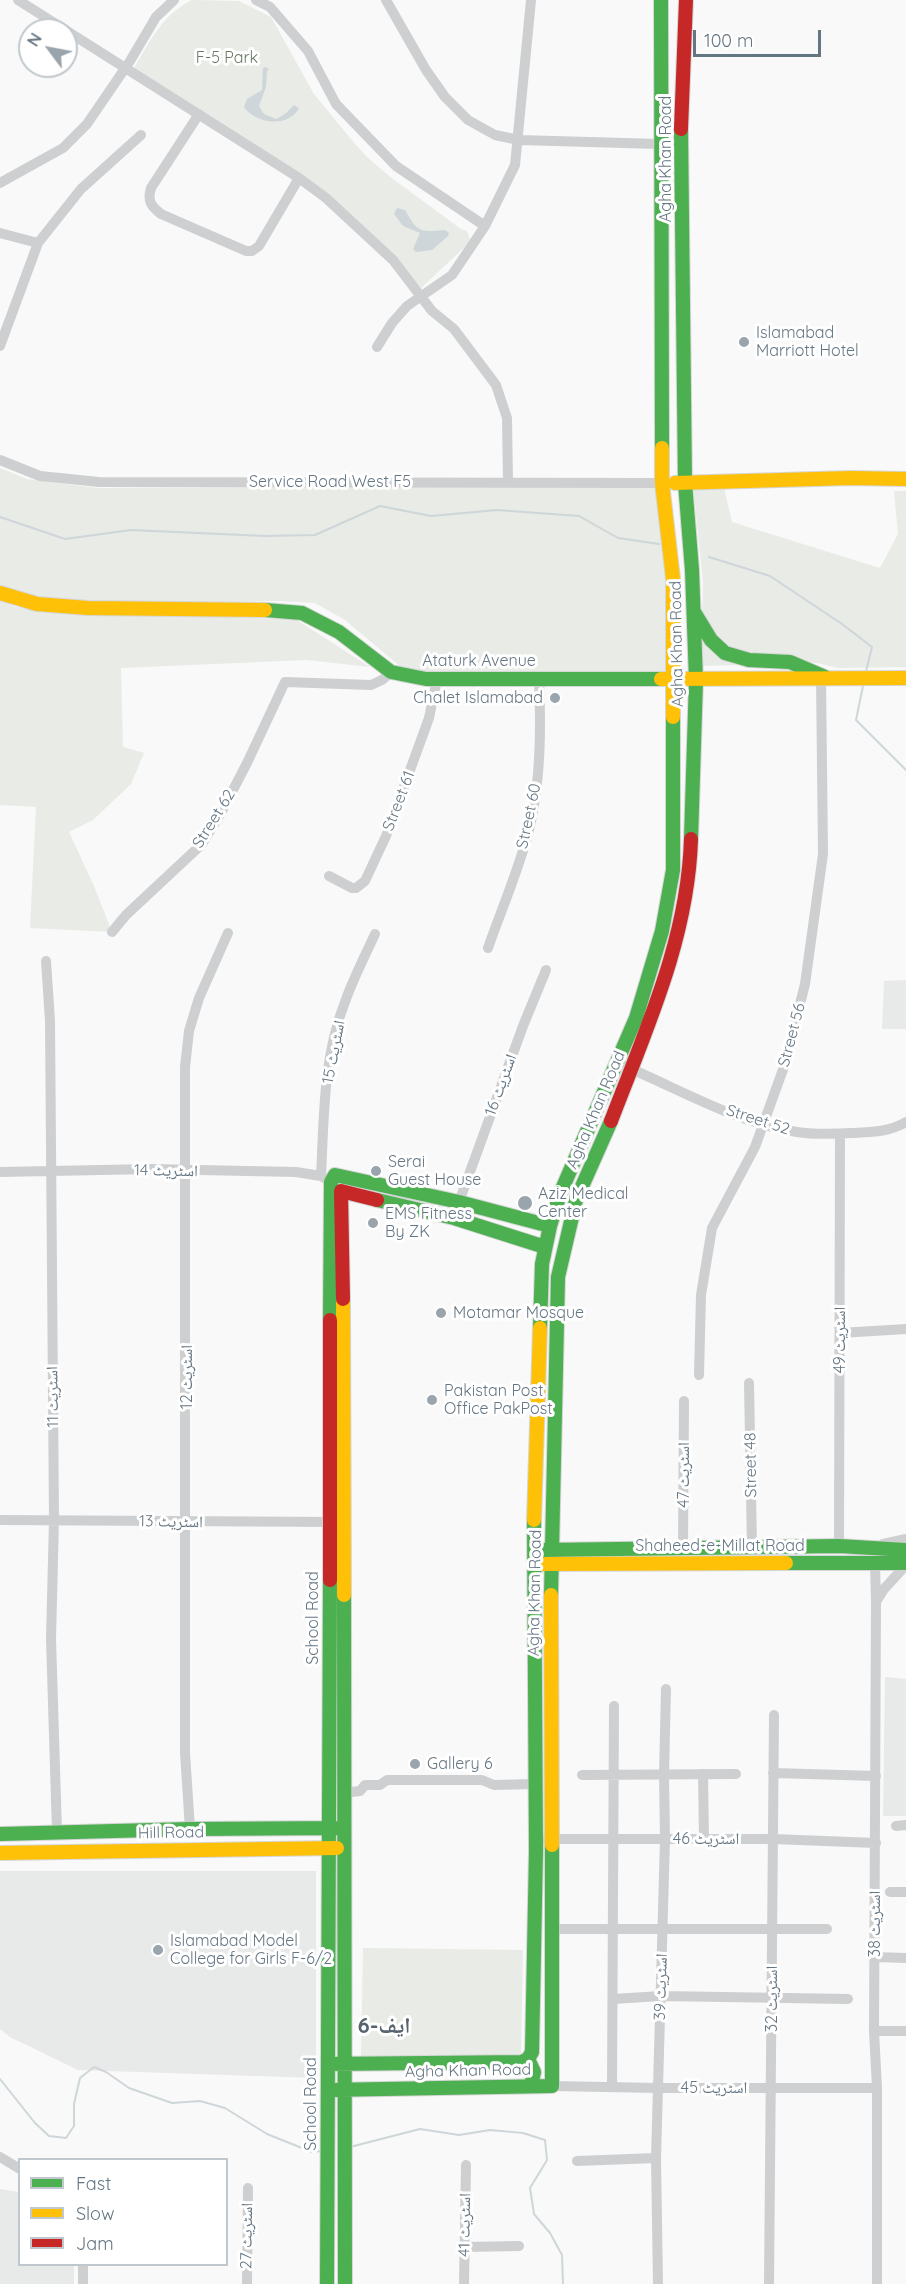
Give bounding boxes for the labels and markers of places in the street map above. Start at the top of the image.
place label: Islamabad Marriott Hotel [756,323,859,361]
marker: Islamabad Marriott Hotel [737,335,751,349]
place label: Chalet Islamabad [413,688,543,708]
marker: Chalet Islamabad [548,691,562,705]
place label: Serai Guest House [388,1152,481,1190]
marker: Serai Guest House [369,1164,383,1178]
place label: Aziz Medical Center [538,1184,629,1222]
marker: Aziz Medical Center [516,1194,534,1212]
place label: EMS Fitness By ZK [385,1204,472,1242]
marker: EMS Fitness By ZK [366,1216,380,1230]
place label: Motamar Mosque [453,1303,584,1323]
marker: Motamar Mosque [434,1306,448,1320]
place label: Pakistan Post Office PakPost [444,1381,553,1419]
marker: Pakistan Post Office PakPost [425,1393,439,1407]
place label: Gallery 6 [427,1754,493,1774]
marker: Gallery 6 [408,1757,422,1771]
place label: Islamabad Model College for Girls F-6/2 [170,1931,332,1969]
marker: Islamabad Model College for Girls F-6/2 [151,1943,165,1957]

